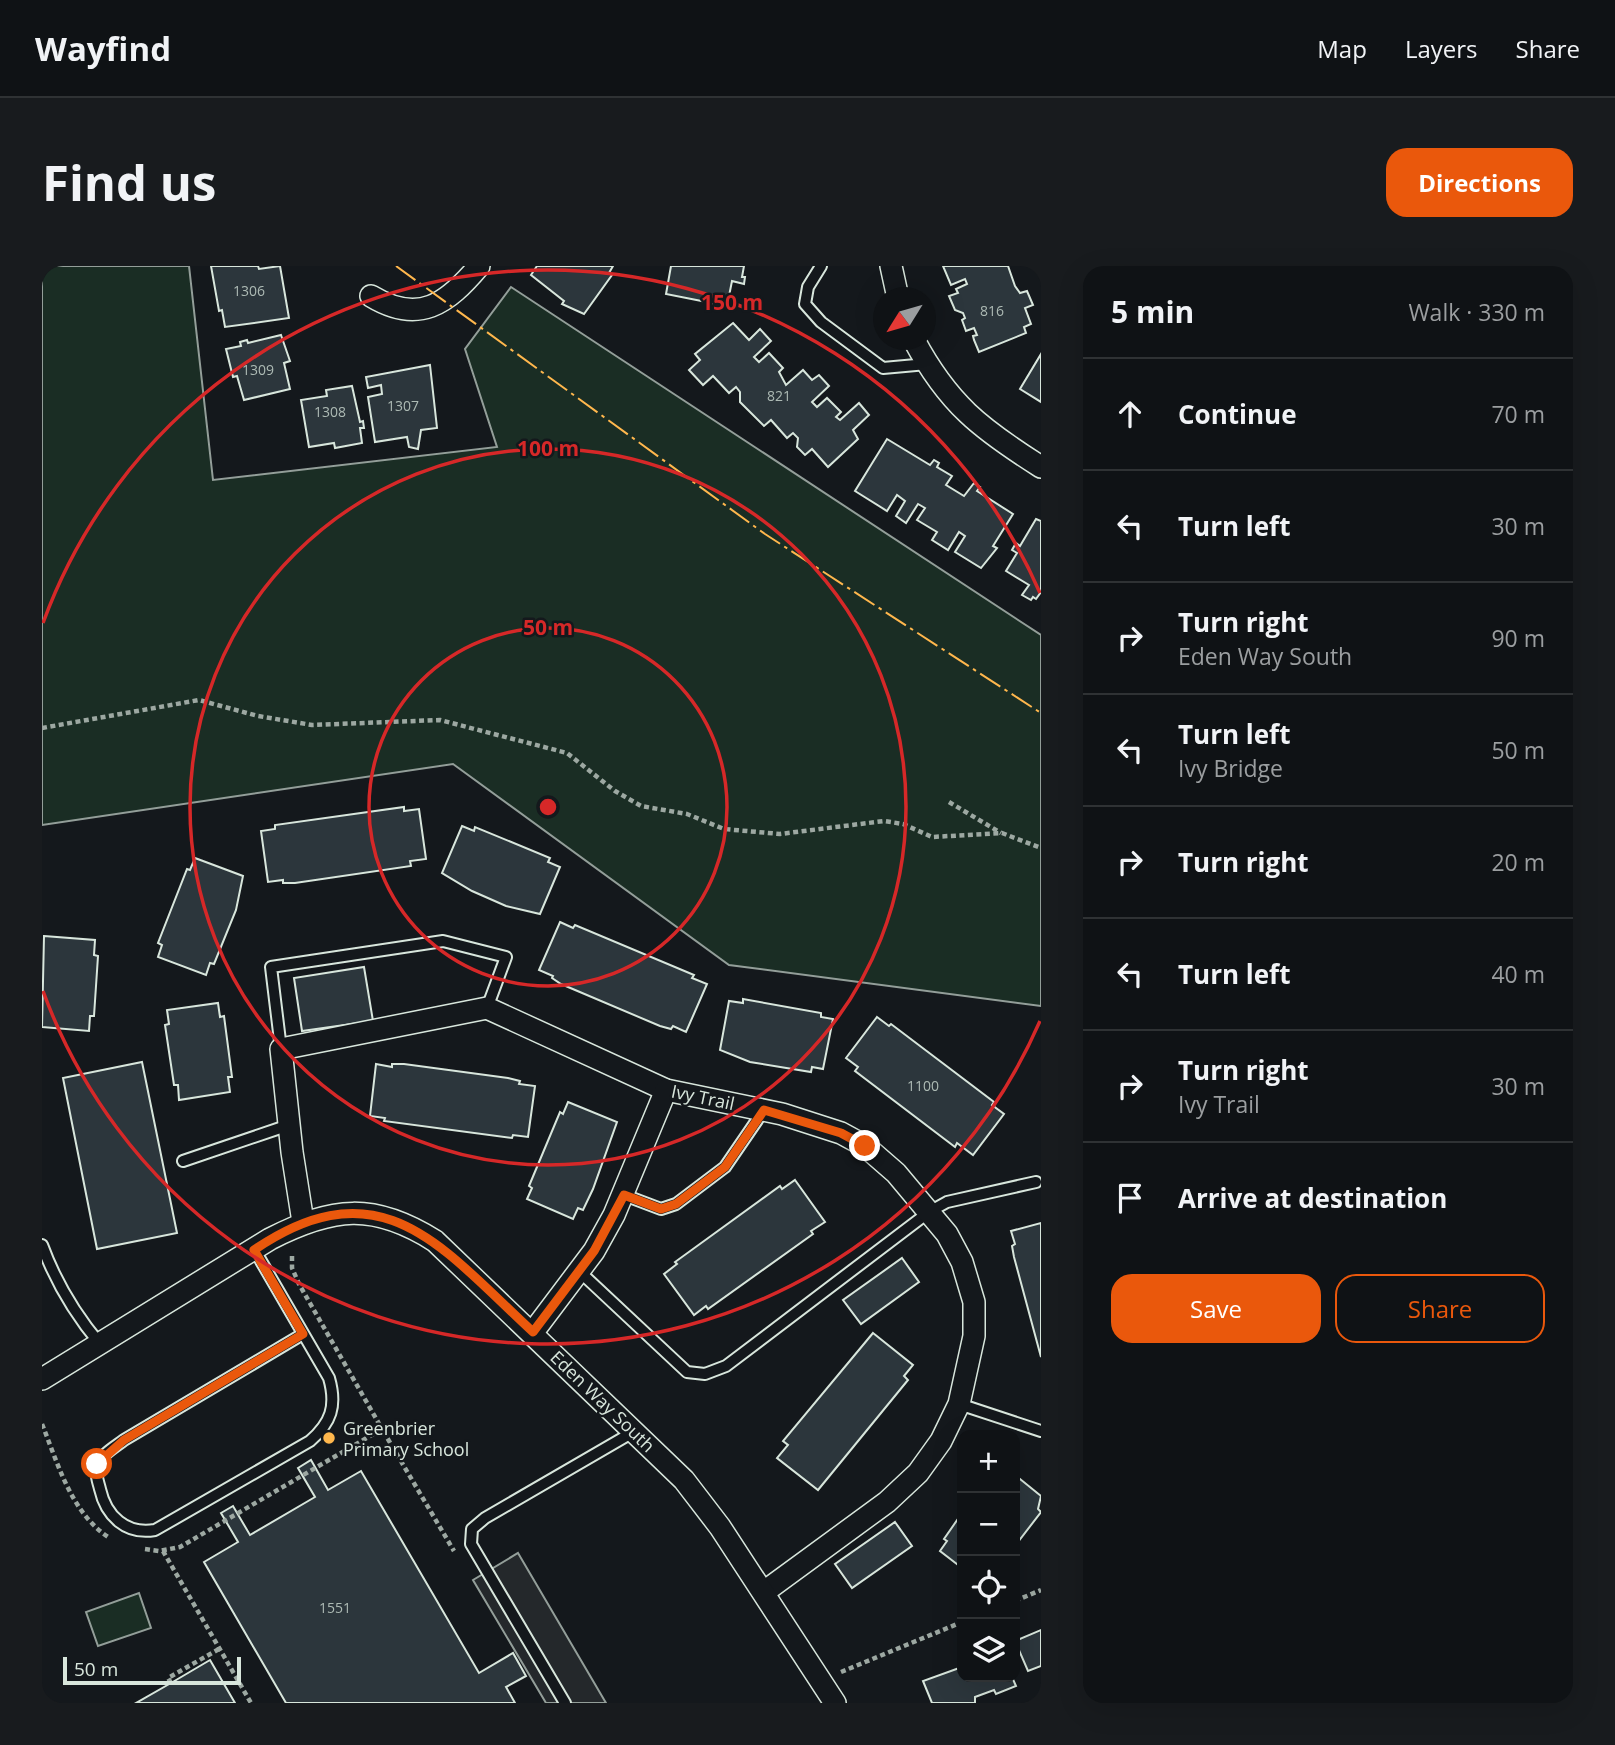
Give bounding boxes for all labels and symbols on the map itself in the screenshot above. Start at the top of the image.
house number: 1306 [233,281,265,300]
north arrow [873,287,936,350]
text: 150 m [701,288,763,316]
house number: 816 [980,301,1004,320]
house number: 1309 [242,360,274,379]
house number: 821 [767,386,791,405]
house number: 1307 [387,396,419,415]
house number: 1308 [314,402,346,421]
text: 100 m [517,434,579,462]
text: 50 m [523,613,573,641]
centre of rings [536,795,560,819]
house number: 1100 [907,1076,939,1095]
street label: Ivy Trail [669,1079,737,1115]
route end [849,1130,880,1161]
street label: Eden Way South [546,1345,660,1457]
place label: Greenbrier Primary School [343,1416,469,1461]
marker: Greenbrier Primary School [321,1430,337,1446]
route start [81,1448,112,1479]
house number: 1551 [319,1598,351,1617]
scale bar [63,1654,242,1686]

